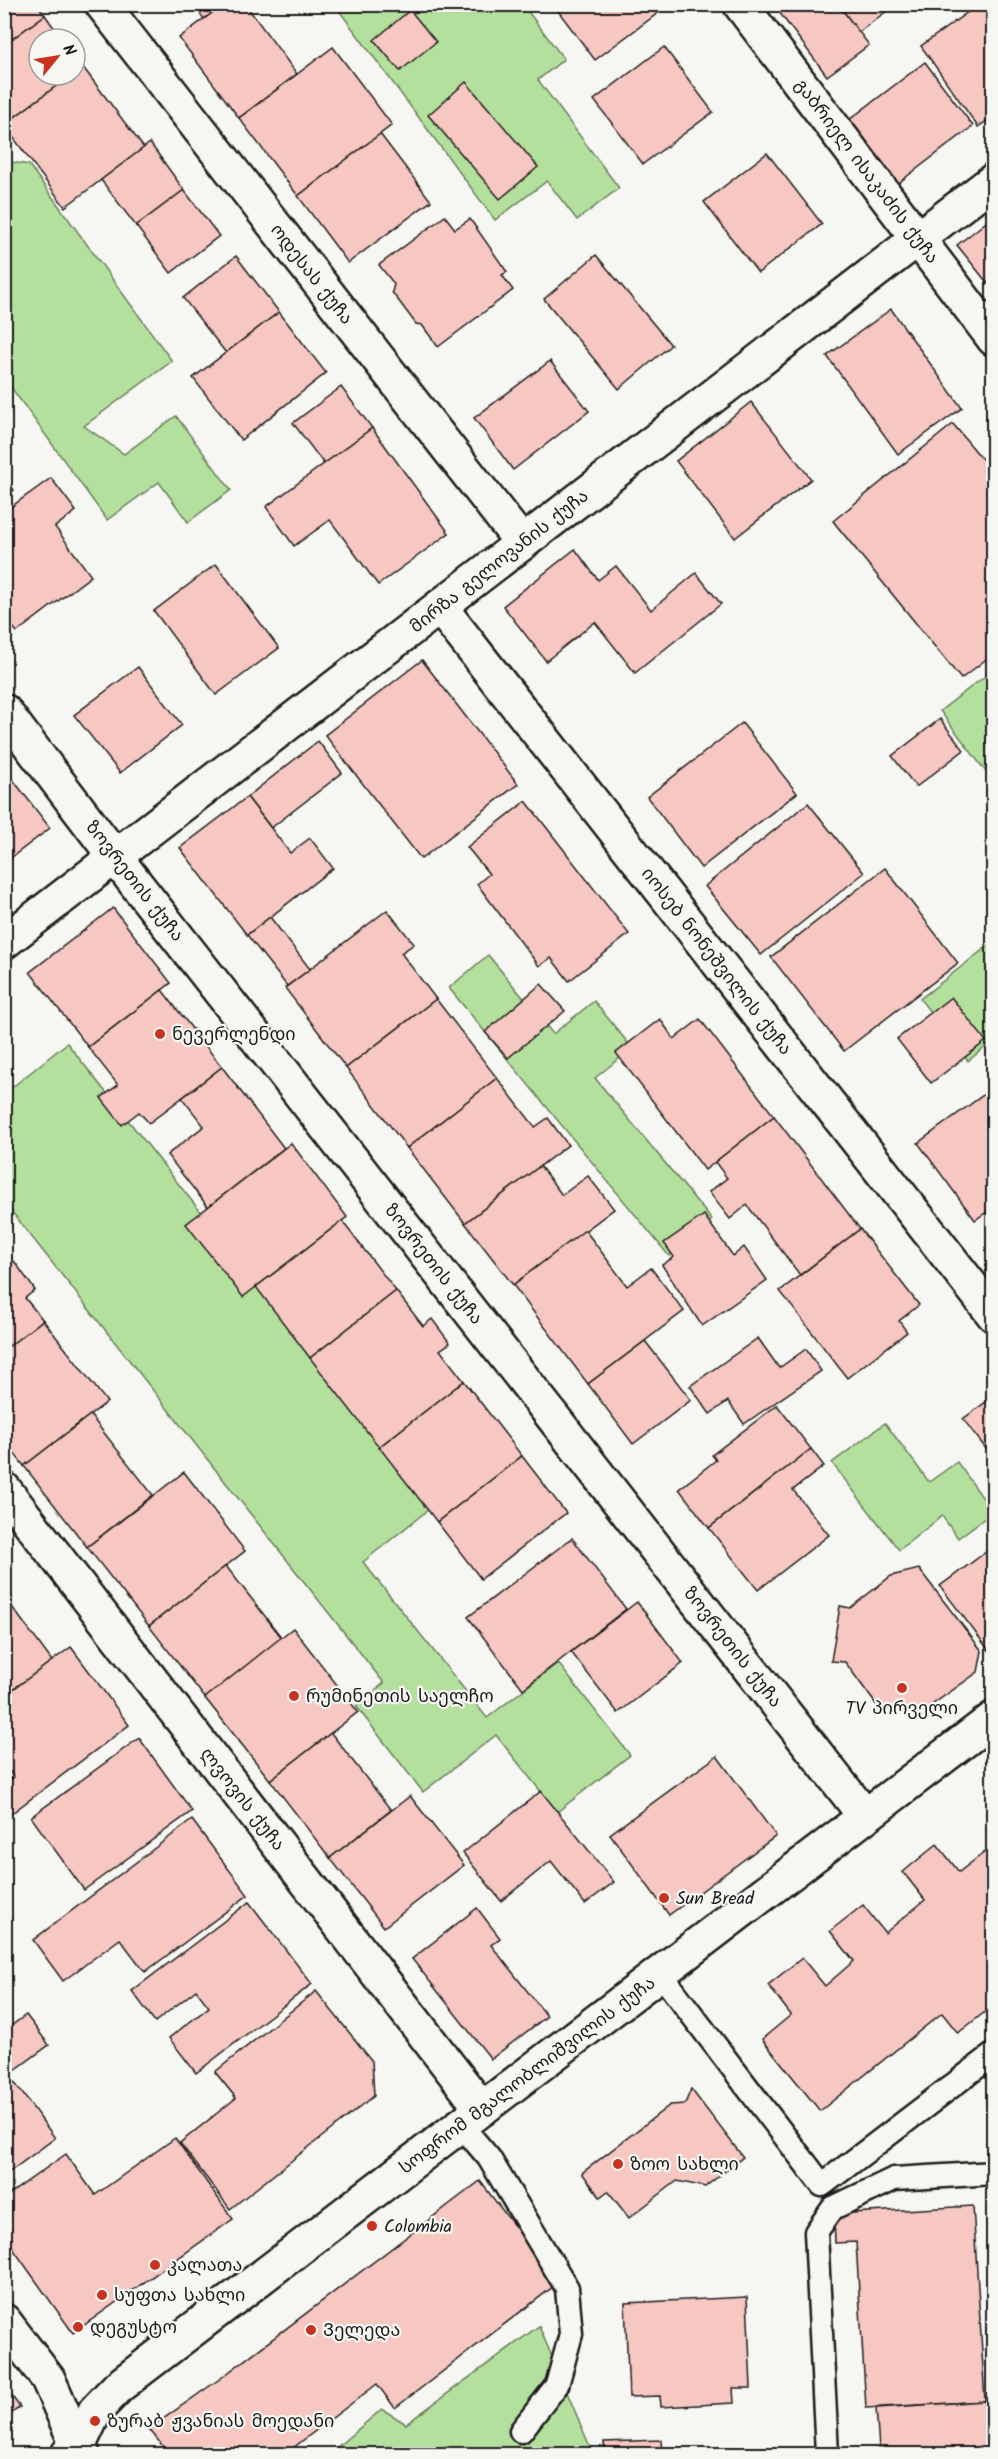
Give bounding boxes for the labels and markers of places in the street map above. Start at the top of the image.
place label: ნევერლენდი [172,1021,296,1050]
marker: ნევერლენდი [153,1027,167,1041]
marker: TV პირველი [895,1681,909,1695]
place label: რუმინეთის საელჩო [306,1683,494,1712]
marker: რუმინეთის საელჩო [287,1689,301,1703]
place label: TV პირველი [846,1695,958,1724]
place label: Sun Bread [676,1885,755,1914]
marker: Sun Bread [657,1891,671,1905]
place label: ზოო სახლი [630,2151,739,2180]
marker: ზოო სახლი [611,2157,625,2171]
place label: Colombia [384,2213,452,2242]
marker: Colombia [365,2219,379,2233]
place label: კალათა [167,2252,242,2281]
marker: კალათა [148,2258,162,2272]
place label: სუფთა სახლი [114,2282,245,2311]
marker: სუფთა სახლი [95,2288,109,2302]
place label: დეგუსტო [90,2314,177,2343]
place label: Ველედა [323,2317,400,2346]
marker: დეგუსტო [71,2320,85,2334]
marker: Ველედა [304,2323,318,2337]
place label: ზურაბ ჟვანიას მოედანი [107,2408,334,2437]
marker: ზურაბ ჟვანიას მოედანი [88,2414,102,2428]

